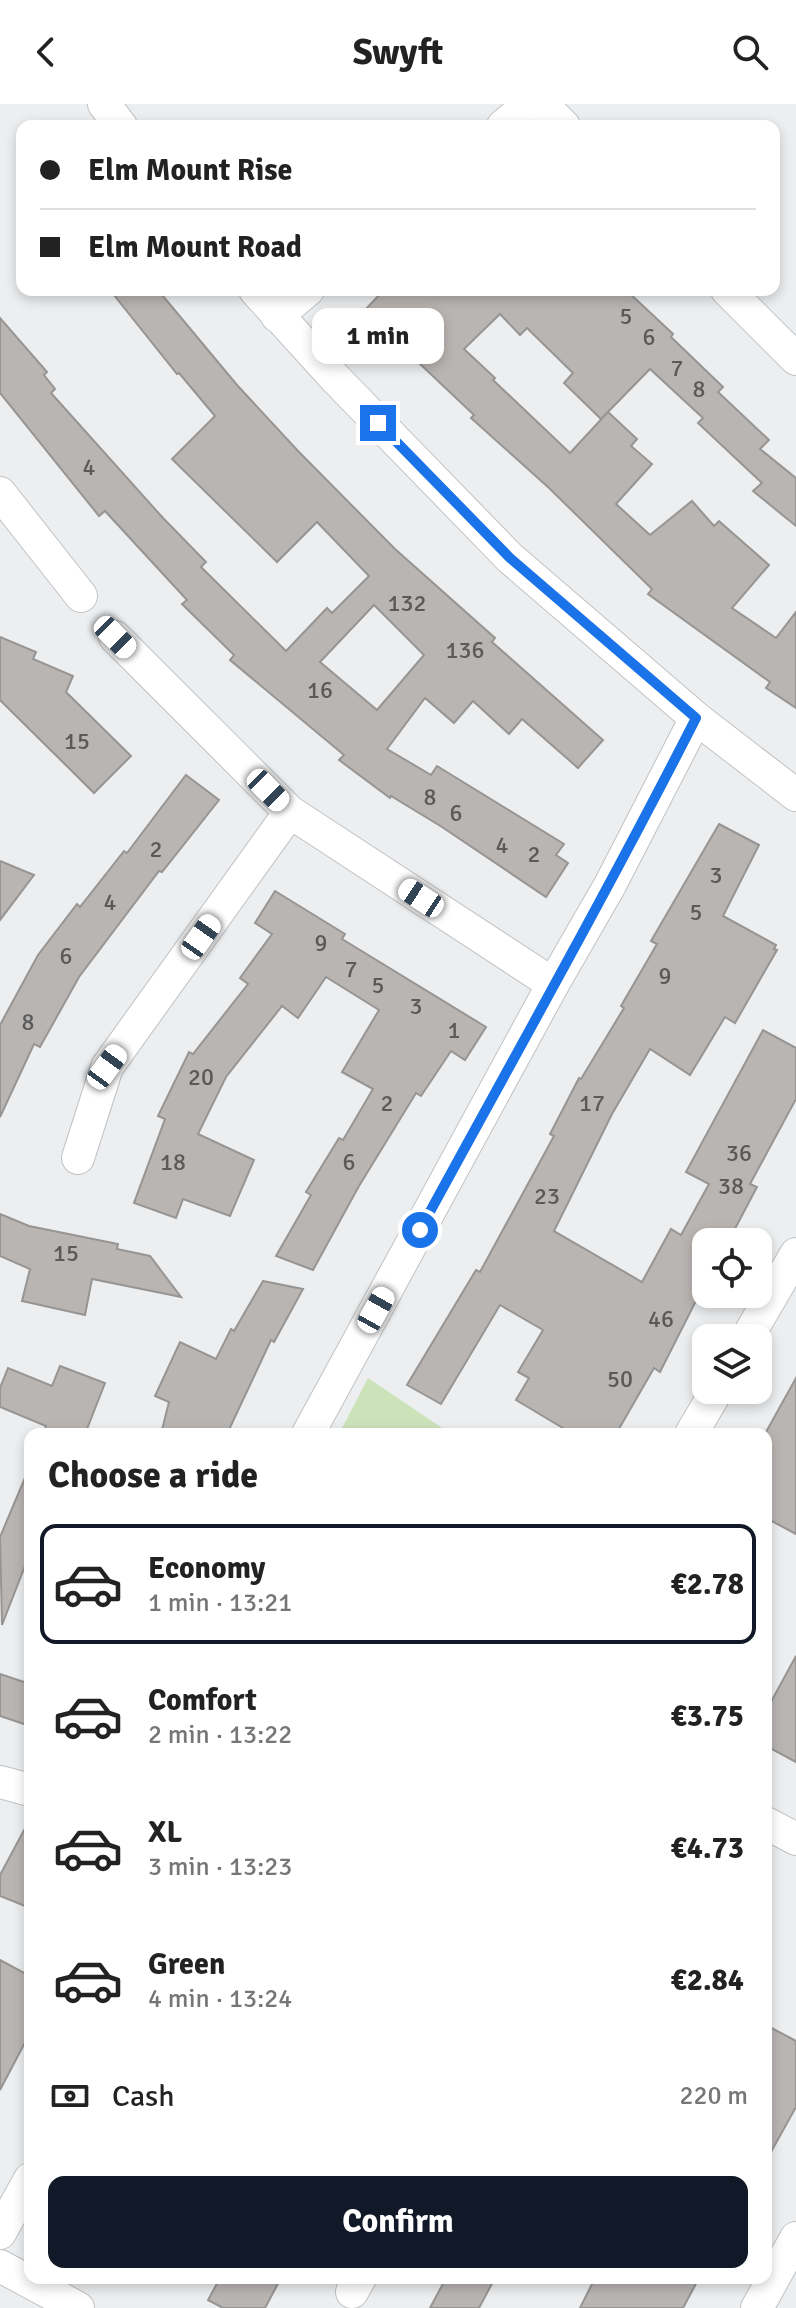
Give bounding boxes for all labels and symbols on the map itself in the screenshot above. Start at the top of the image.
house number: 5 [620,301,632,331]
callout: 1 min [312,307,444,363]
house number: 6 [643,322,655,352]
house number: 7 [671,353,683,383]
house number: 8 [693,374,705,404]
route end [360,405,396,441]
house number: 4 [83,452,96,482]
house number: 132 [388,588,426,618]
car [90,612,140,662]
house number: 136 [446,635,484,665]
house number: 16 [307,675,333,705]
house number: 15 [64,726,90,756]
car [243,765,293,815]
house number: 8 [424,782,436,812]
house number: 6 [450,798,462,828]
house number: 4 [496,830,509,860]
house number: 2 [150,834,162,864]
house number: 2 [528,839,540,869]
house number: 3 [710,860,722,890]
car [394,875,448,921]
house number: 4 [104,887,117,917]
house number: 5 [690,897,702,927]
car [177,910,225,964]
house number: 9 [315,928,327,958]
house number: 6 [60,941,72,971]
house number: 7 [345,954,357,984]
house number: 9 [659,961,671,991]
house number: 5 [372,970,384,1000]
house number: 3 [410,991,422,1021]
house number: 8 [22,1007,34,1037]
house number: 1 [448,1015,460,1045]
car [83,1041,131,1093]
house number: 20 [188,1062,214,1092]
house number: 2 [381,1088,393,1118]
house number: 17 [579,1088,605,1118]
house number: 36 [726,1138,752,1168]
house number: 18 [160,1147,186,1177]
house number: 6 [343,1147,355,1177]
house number: 38 [718,1171,744,1201]
house number: 23 [534,1181,560,1211]
route start [402,1212,438,1248]
house number: 15 [53,1238,79,1268]
car [354,1283,398,1337]
house number: 46 [648,1304,674,1334]
house number: 50 [607,1364,633,1394]

